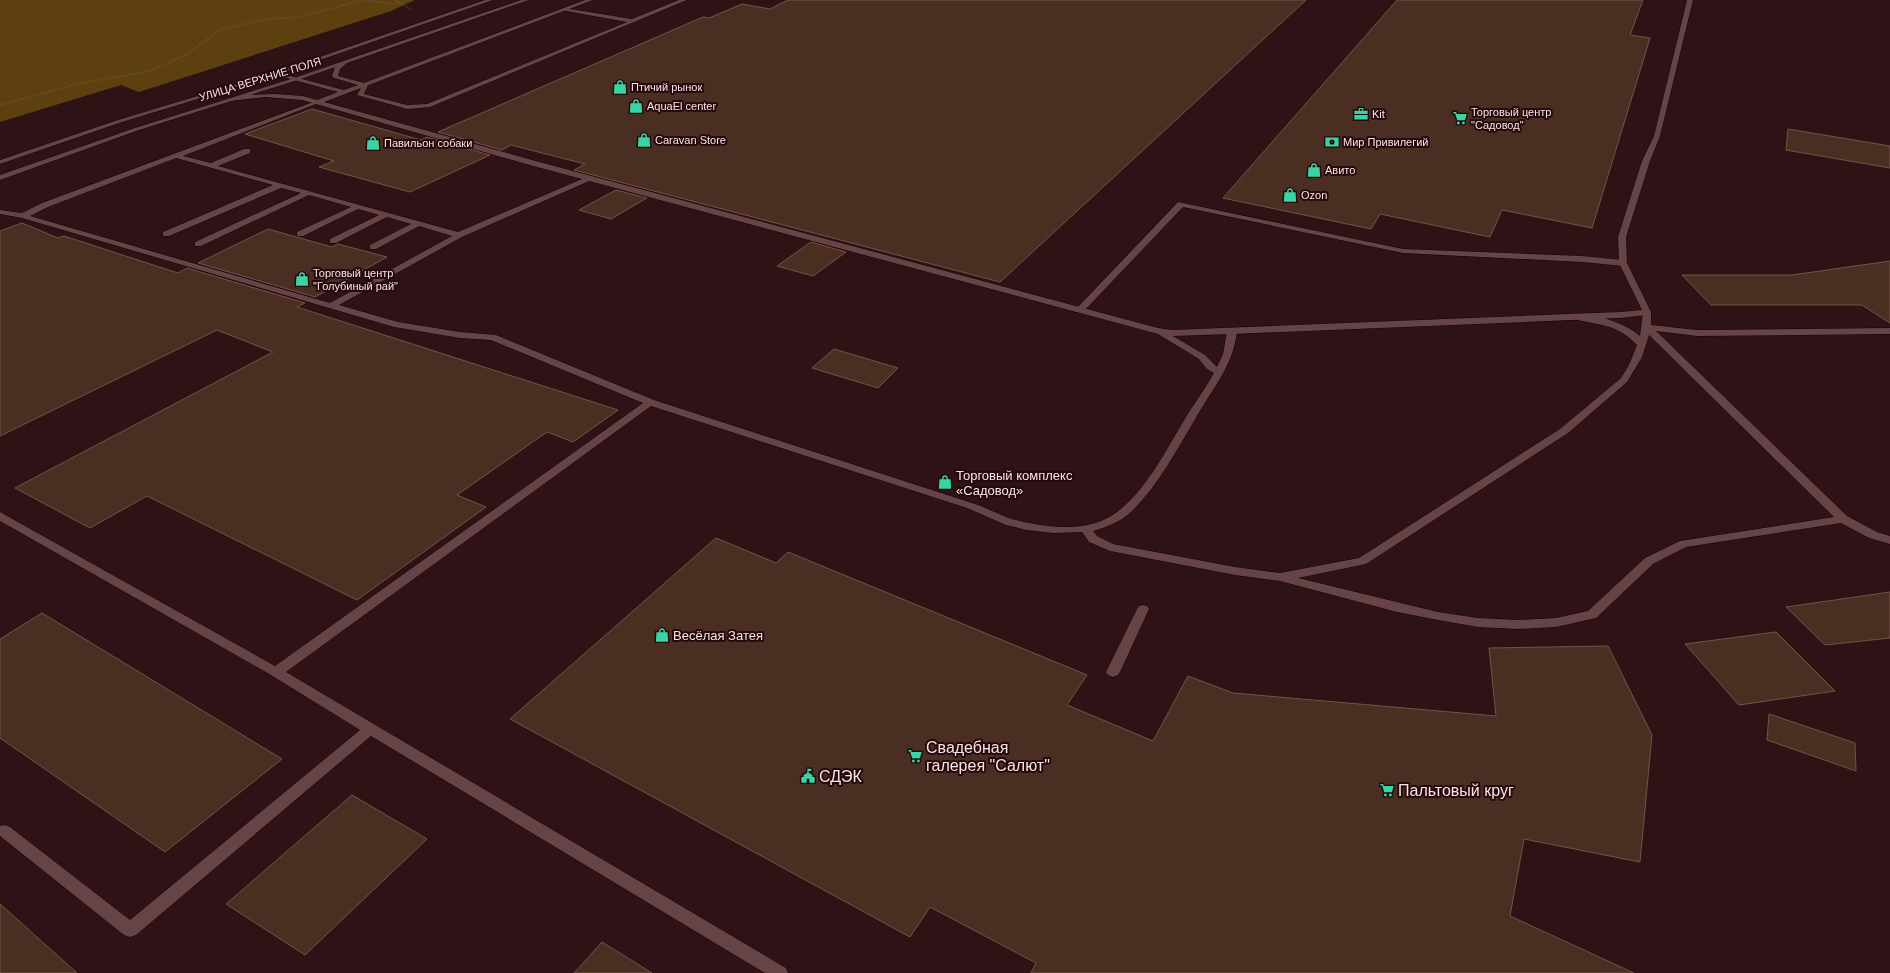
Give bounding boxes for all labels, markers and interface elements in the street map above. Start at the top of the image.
street label: УЛИЦА ВЕРХНИЕ ПОЛЯ [198,55,322,103]
shop icon: Птичий рынок [612,79,628,95]
place label: Птичий рынок [631,81,702,93]
shop icon: AquaEl center [628,98,644,114]
place label: AquaEl center [647,100,716,112]
office icon: Kit [1353,106,1369,122]
place label: Торговый центр "Садовод" [1471,106,1551,131]
place label: Kit [1372,108,1385,120]
supermarket icon: Торговый центр "Садовод" [1452,110,1468,126]
shop icon: Caravan Store [636,132,652,148]
place label: Caravan Store [655,134,726,146]
bank icon: Мир Привилегий [1324,134,1340,150]
shop icon: Павильон собаки [365,135,381,151]
place label: Мир Привилегий [1343,136,1428,148]
place label: Павильон собаки [384,137,472,149]
shop icon: Авито [1306,162,1322,178]
place label: Авито [1325,164,1355,176]
shop icon: Ozon [1282,187,1298,203]
place label: Ozon [1301,189,1327,201]
place label: Торговый центр "Голубиный рай" [313,267,398,292]
shop icon: Торговый центр "Голубиный рай" [294,271,310,287]
place label: Торговый комплекс «Садовод» [956,468,1073,498]
shop icon: Торговый комплекс «Садовод» [937,474,953,490]
shop icon: Весёлая Затея [654,627,670,643]
place label: Весёлая Затея [673,628,763,643]
place label: Свадебная галерея "Салют" [926,739,1050,774]
supermarket icon: Свадебная галерея "Салют" [907,748,923,764]
public building icon: СДЭК [800,768,816,784]
place label: СДЭК [819,768,863,785]
supermarket icon: Пальтовый круг [1379,782,1395,798]
place label: Пальтовый круг [1398,782,1514,799]

